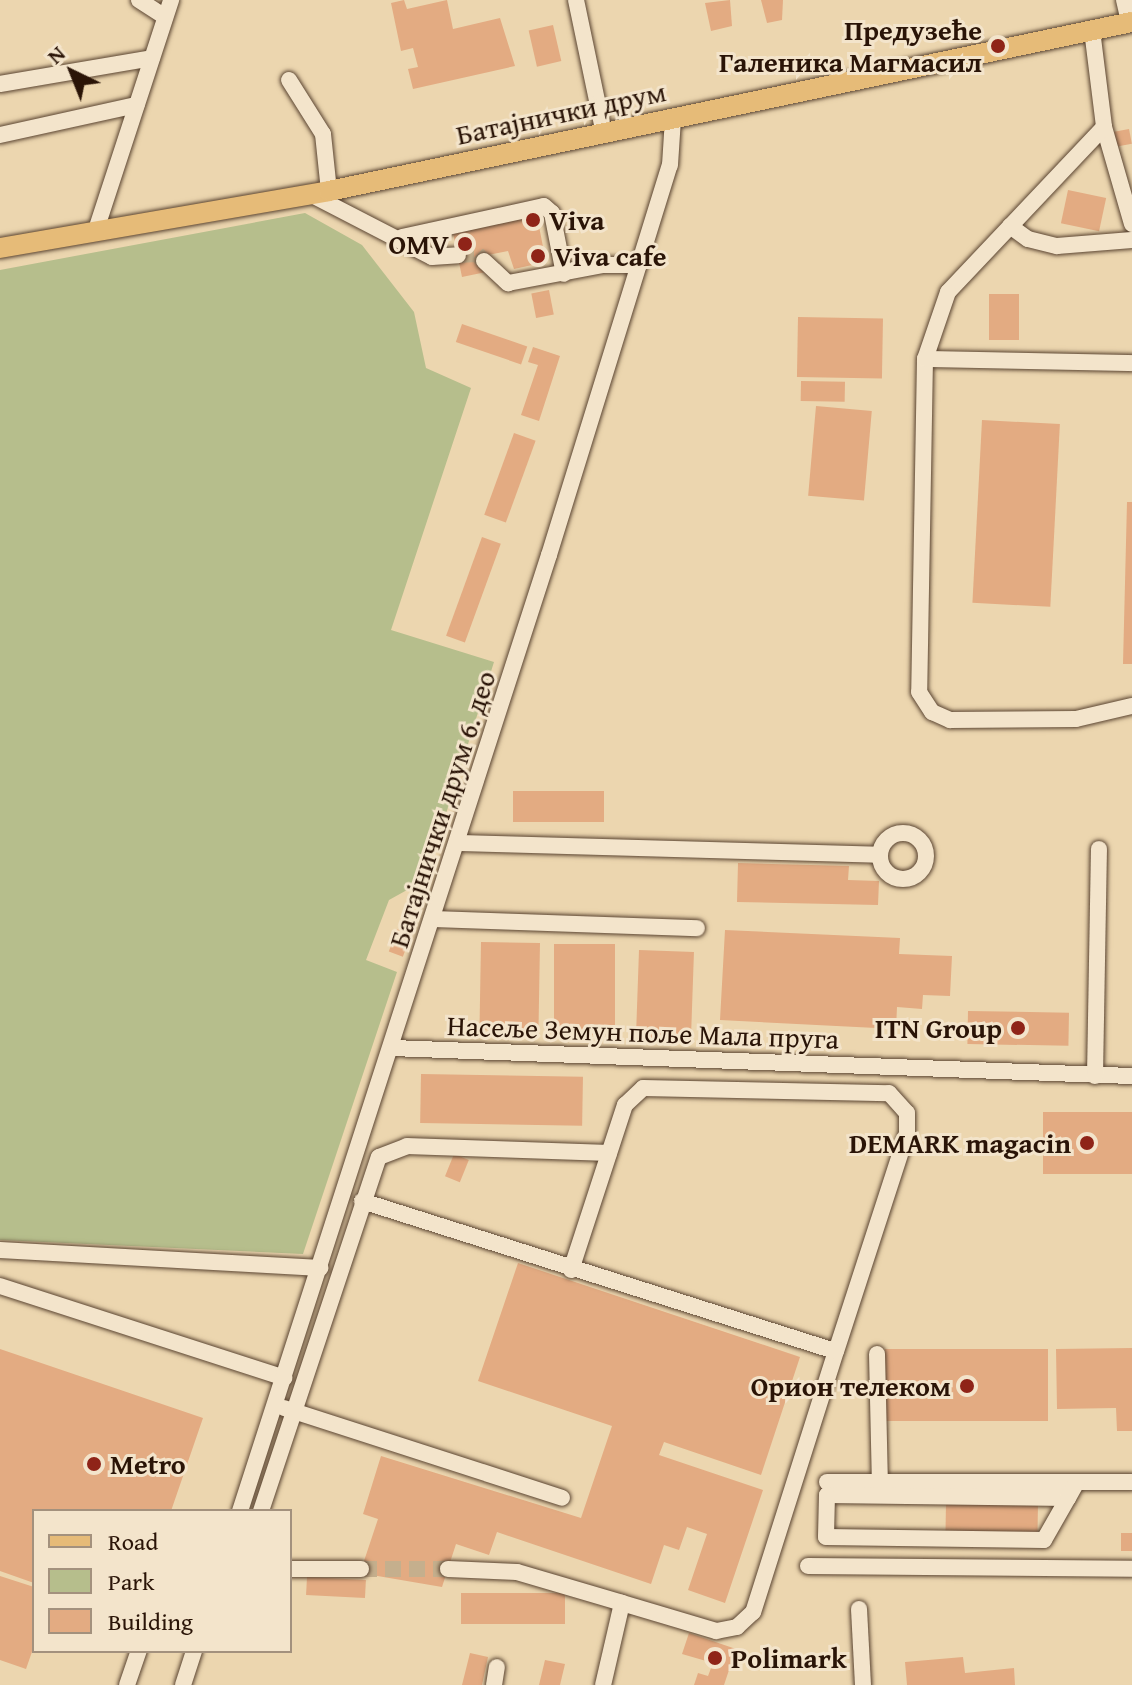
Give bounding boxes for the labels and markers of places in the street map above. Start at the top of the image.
place label: Предузеће Галеника Магмасил [719,13,982,79]
marker: Предузеће Галеника Магмасил [989,37,1007,55]
place label: Viva [549,203,605,237]
marker: Viva [524,211,542,229]
place label: OMV [389,227,449,261]
marker: OMV [456,235,474,253]
place label: Viva cafe [554,239,667,273]
marker: Viva cafe [529,247,547,265]
place label: ITN Group [875,1011,1002,1045]
marker: ITN Group [1009,1019,1027,1037]
place label: DEMARK magacin [849,1126,1071,1160]
marker: DEMARK magacin [1078,1134,1096,1152]
place label: Орион телеком [751,1369,951,1403]
marker: Орион телеком [958,1377,976,1395]
place label: Metro [110,1447,186,1481]
marker: Metro [85,1455,103,1473]
place label: Polimark [731,1641,847,1675]
marker: Polimark [706,1649,724,1667]

